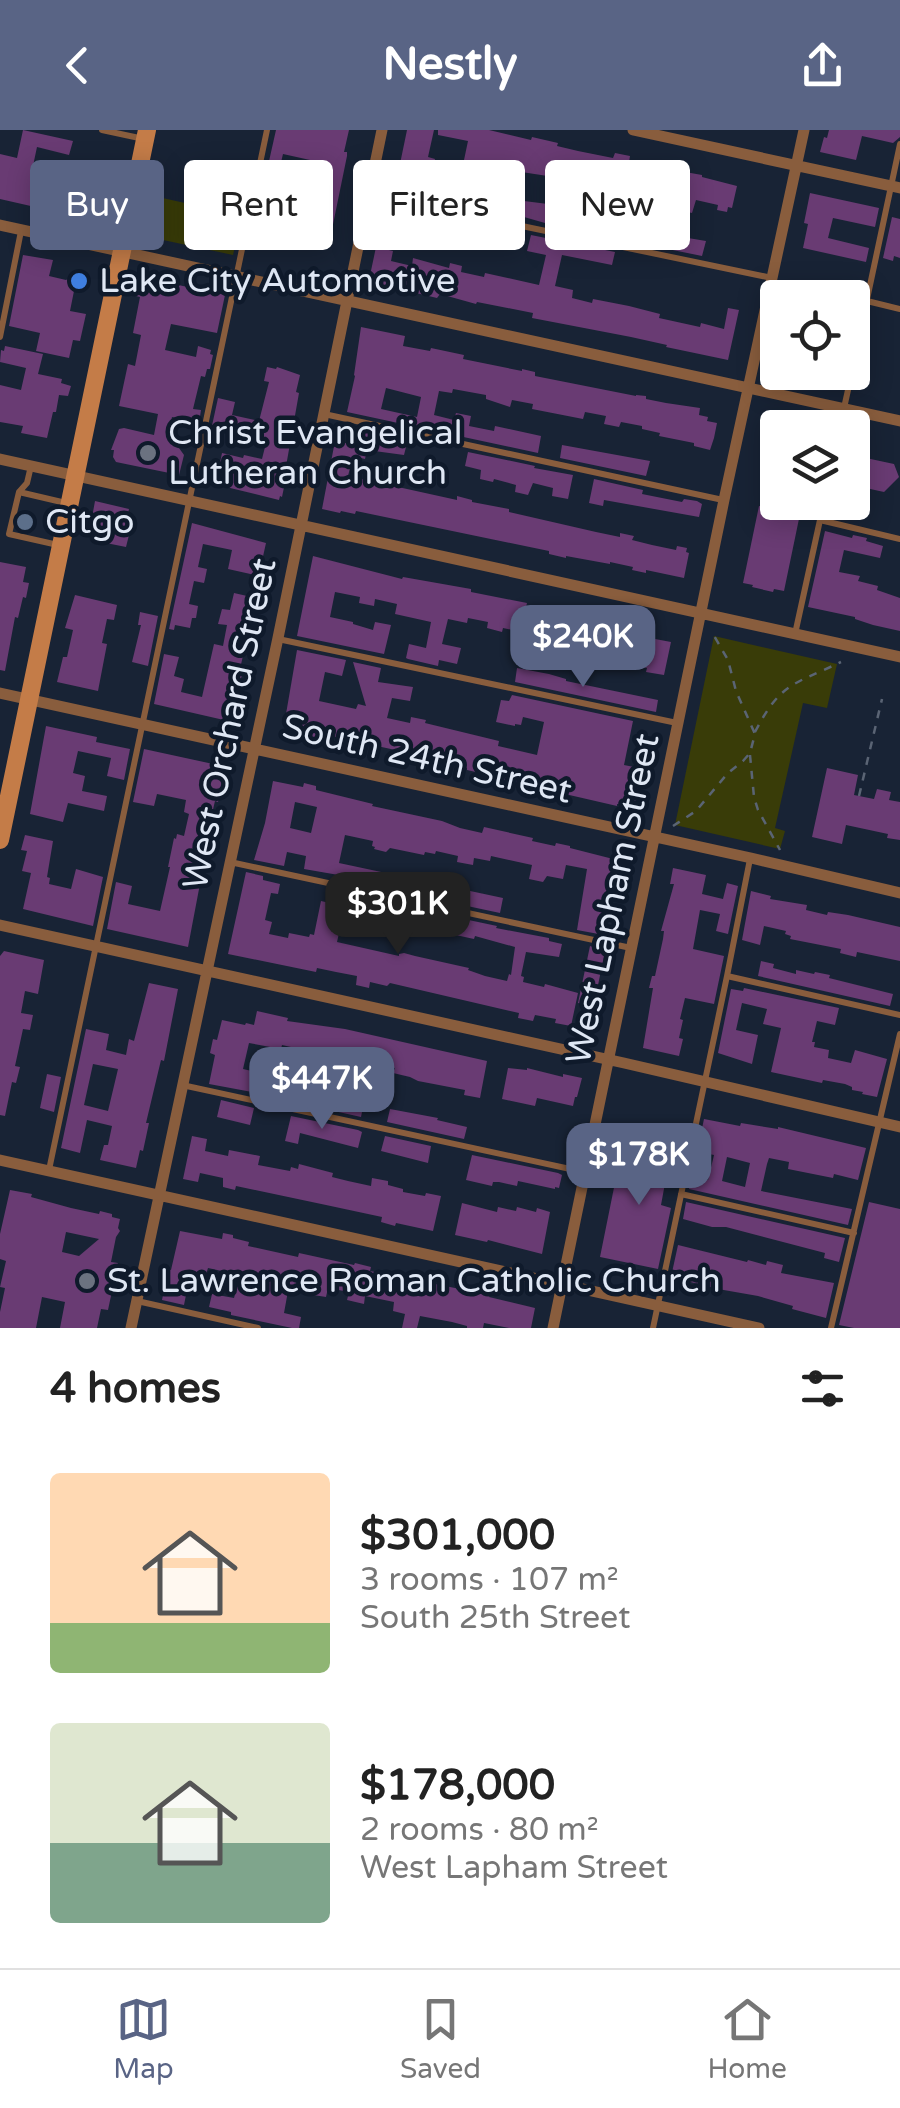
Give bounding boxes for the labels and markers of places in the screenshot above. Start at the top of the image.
place label: Lake City Automotive [99,260,455,302]
marker: Lake City Automotive [68,270,90,292]
place label: Christ Evangelical Lutheran Church [168,412,462,494]
marker: Christ Evangelical Lutheran Church [137,442,159,464]
place label: Citgo [45,501,135,543]
marker: Citgo [14,511,36,533]
pin: $240K [513,605,653,690]
pin: $301K [328,872,468,957]
pin: $447K [252,1047,392,1132]
pin: $178K [569,1123,709,1208]
place label: St. Lawrence Roman Catholic Church [107,1260,721,1302]
marker: St. Lawrence Roman Catholic Church [76,1270,98,1292]

